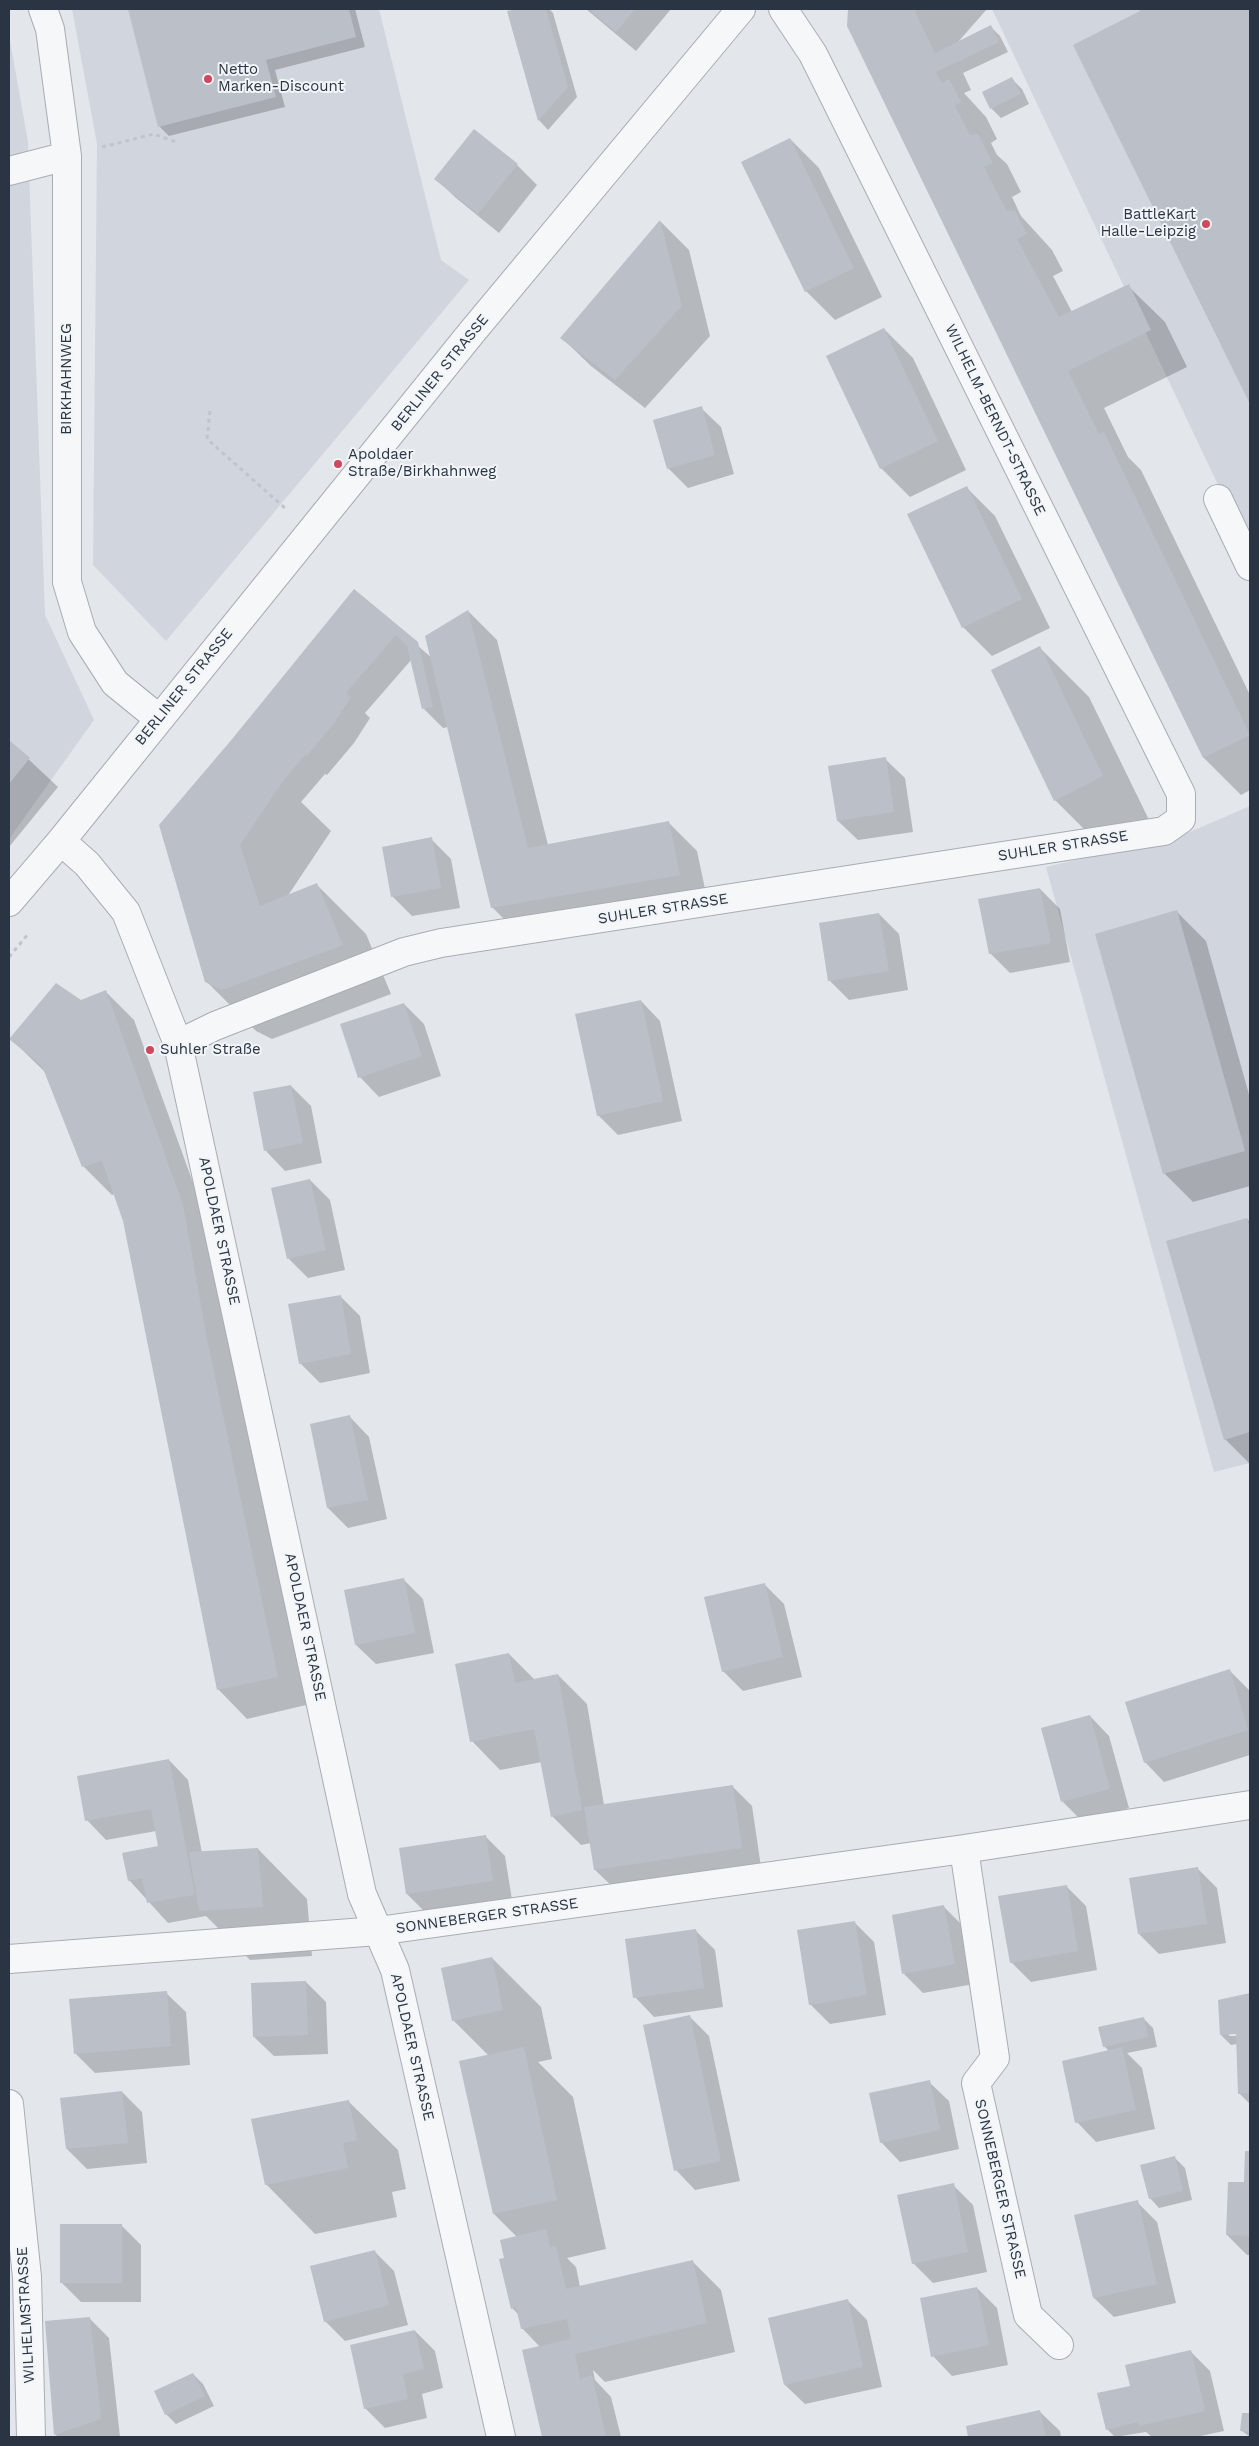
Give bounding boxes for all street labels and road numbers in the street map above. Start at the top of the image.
street label: BERLINER STRASSE [387,311,493,435]
street label: WILHELM-BERNDT-STRASSE [941,321,1049,519]
street label: BIRKHAHNWEG [58,323,76,435]
street label: BERLINER STRASSE [131,625,237,749]
street label: SUHLER STRASSE [997,827,1129,865]
street label: SUHLER STRASSE [597,890,729,928]
street label: APOLDAER STRASSE [194,1155,244,1307]
street label: APOLDAER STRASSE [280,1551,330,1703]
street label: SONNEBERGER STRASSE [395,1894,579,1938]
street label: APOLDAER STRASSE [386,1971,438,2123]
street label: SONNEBERGER STRASSE [971,2097,1029,2281]
street label: WILHELMSTRASSE [13,2246,39,2384]

